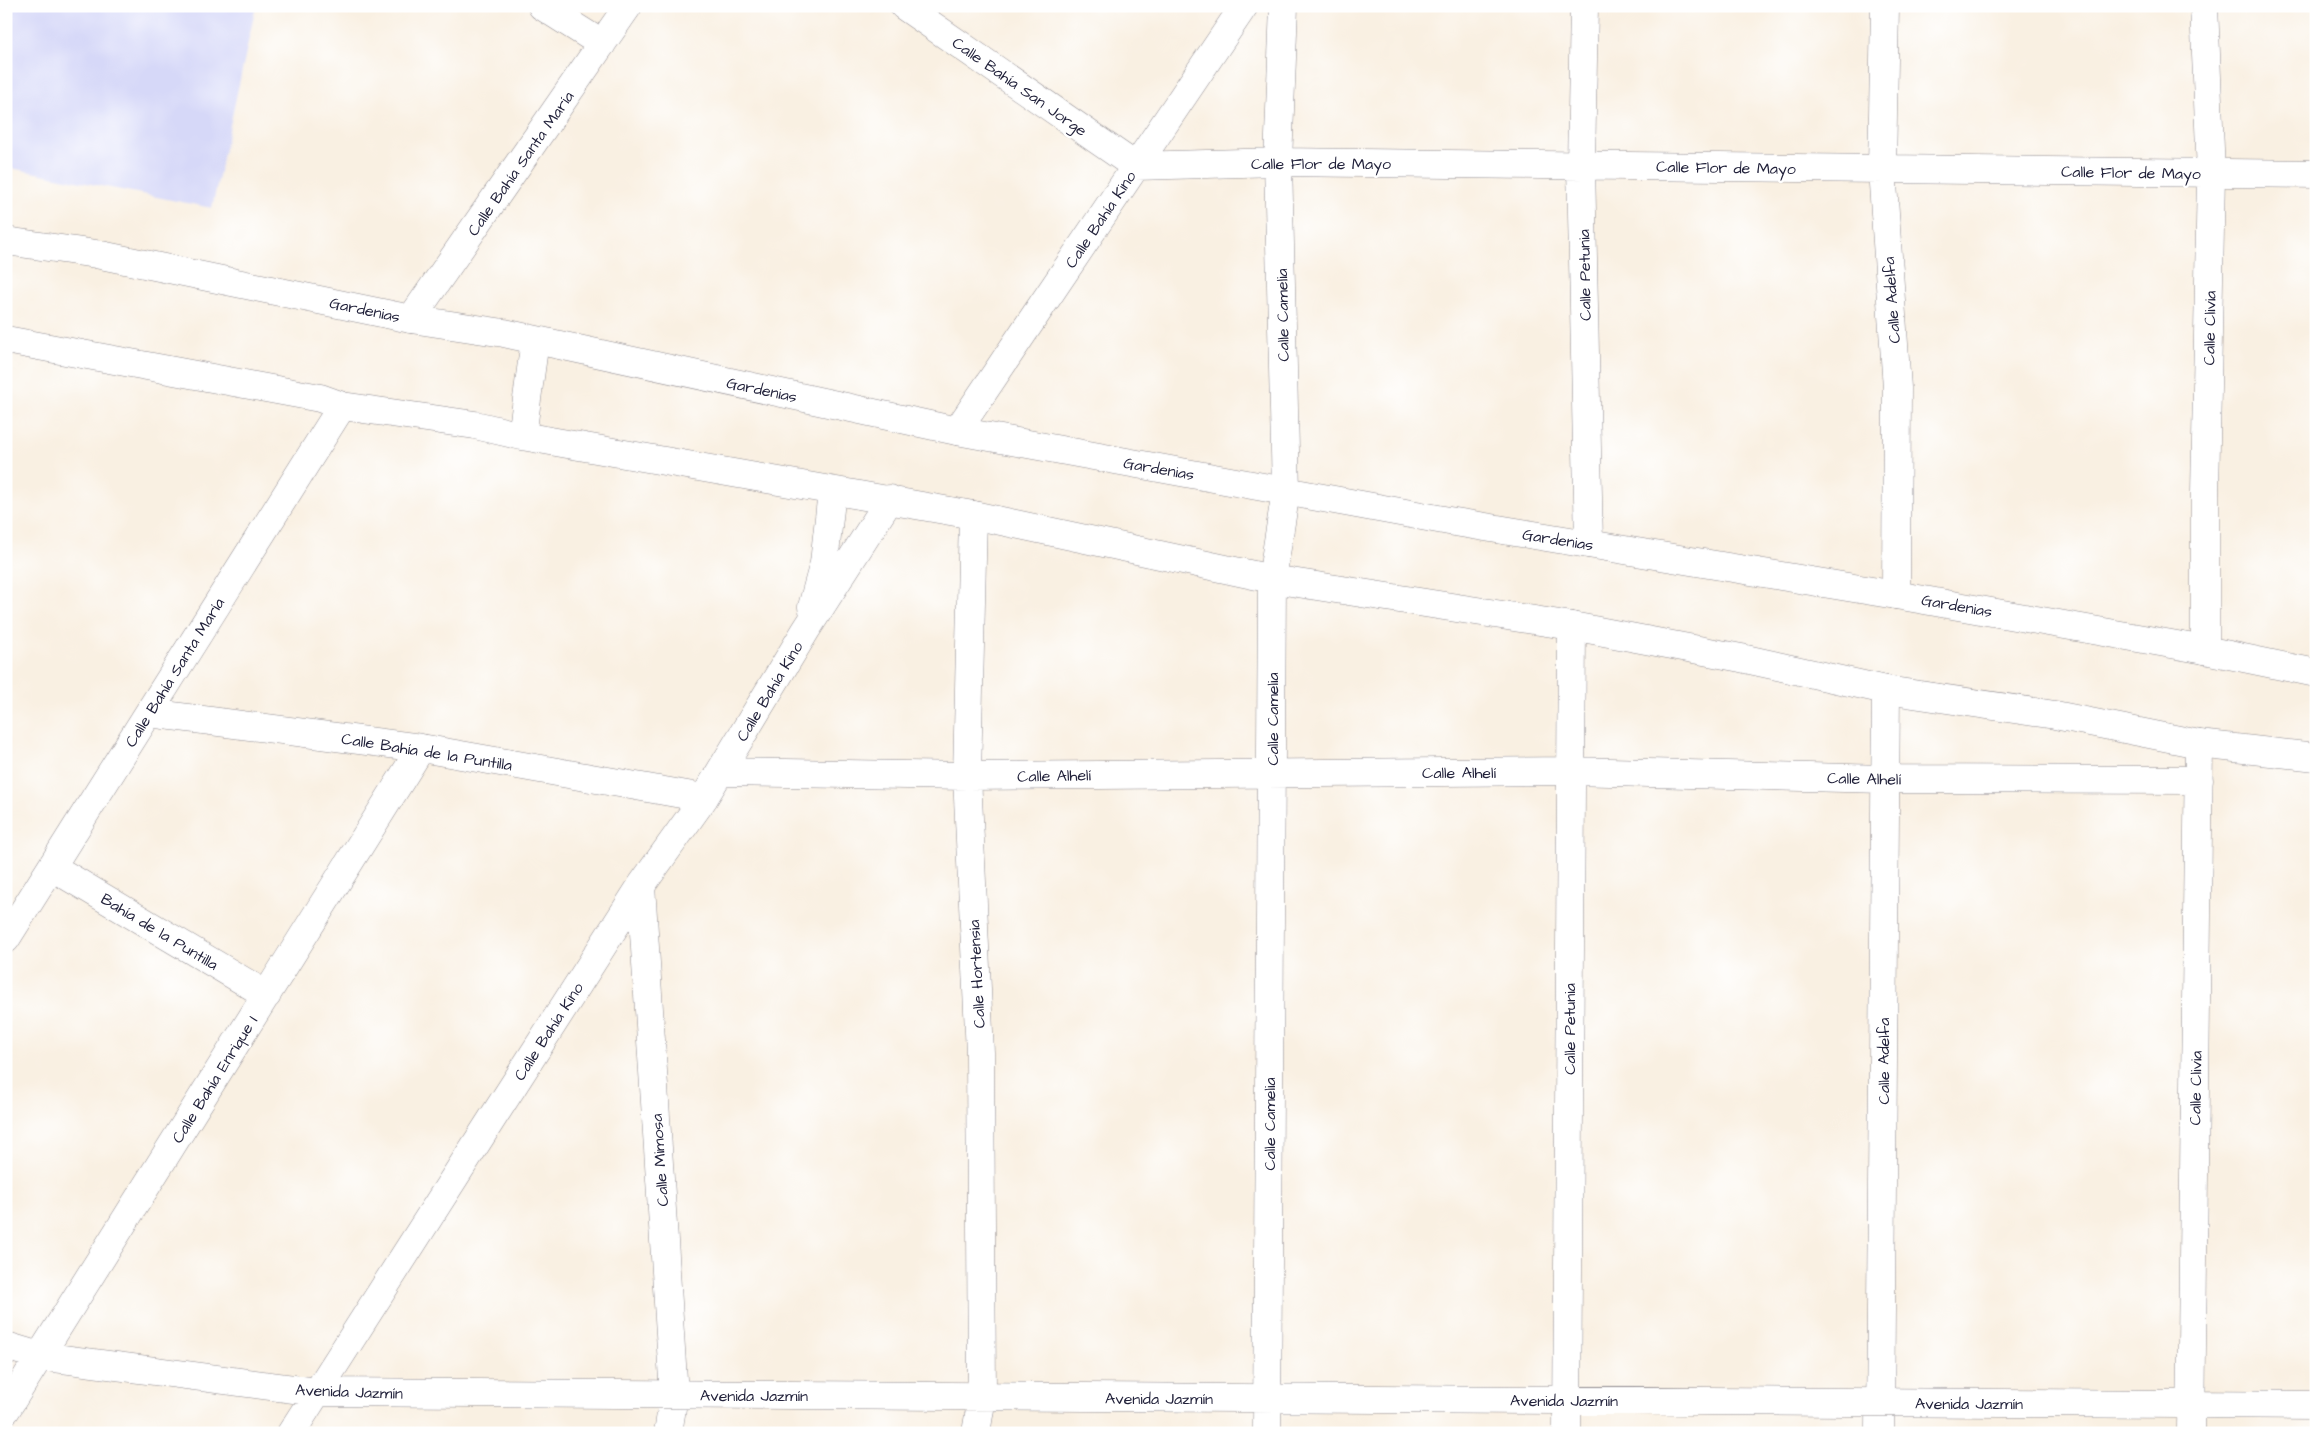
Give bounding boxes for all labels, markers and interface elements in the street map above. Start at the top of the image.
street label: Calle Bahía San Jorge [947,32,1092,143]
street label: Calle Bahía Santa María [462,87,579,240]
street label: Calle Flor de Mayo [1251,153,1391,176]
street label: Calle Flor de Mayo [1656,156,1796,181]
street label: Calle Flor de Mayo [2061,161,2201,186]
street label: Calle Bahía Kino [1060,167,1142,273]
street label: Calle Petunia [1573,229,1597,321]
street label: Calle Adelfa [1878,256,1906,344]
street label: Calle Camelia [1271,268,1295,362]
street label: Calle Clivia [2198,290,2222,366]
street label: Gardenias [328,292,402,328]
street label: Gardenias [725,372,799,408]
street label: Gardenias [1122,452,1196,486]
street label: Gardenias [1521,524,1595,556]
street label: Gardenias [1920,589,1994,623]
street label: Calle Bahía Santa María [120,594,230,751]
street label: Calle Bahía Kino [731,637,808,746]
street label: Calle Camelia [1262,672,1284,766]
street label: Calle Bahía de la Puntilla [340,728,514,776]
street label: Calle Alhelí [1422,762,1497,784]
street label: Calle Alhelí [1017,764,1092,788]
street label: Calle Alhelí [1827,767,1902,791]
street label: Bahía de la Puntilla [97,888,222,976]
street label: Calle Hortensia [963,919,991,1029]
street label: Calle Bahía Kino [509,978,589,1085]
street label: Calle Petunia [1559,983,1581,1075]
street label: Calle Bahía Enrique I [167,1012,263,1147]
street label: Calle Adelfa [1873,1018,1895,1104]
street label: Calle Clivia [2184,1050,2208,1126]
street label: Calle Camelia [1259,1077,1281,1171]
street label: Calle Mimosa [646,1113,674,1207]
street label: Avenida Jazmín [295,1379,403,1405]
street label: Avenida Jazmín [700,1385,808,1407]
street label: Avenida Jazmín [1105,1388,1213,1410]
street label: Avenida Jazmín [1510,1390,1618,1412]
street label: Avenida Jazmín [1915,1393,2023,1415]

